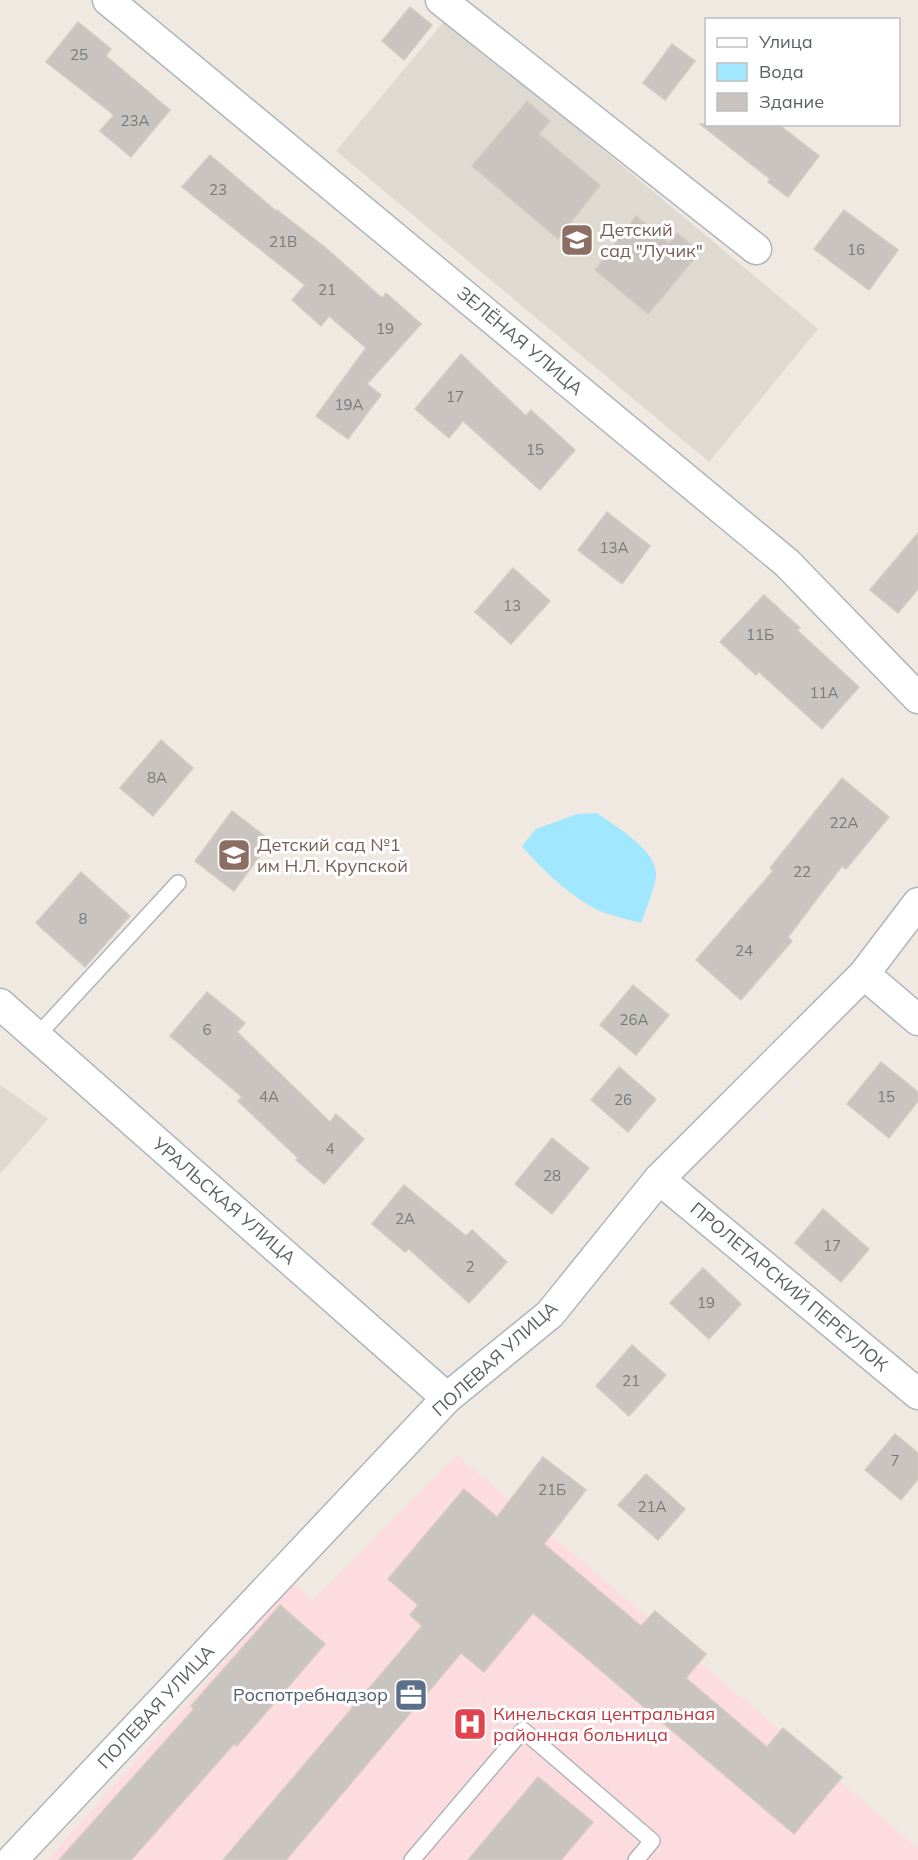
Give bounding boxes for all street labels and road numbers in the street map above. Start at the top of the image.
street label: ЗЕЛЁНАЯ УЛИЦА [453,281,588,400]
street label: УРАЛЬСКАЯ УЛИЦА [147,1131,301,1269]
street label: ПРОЛЕТАРСКИЙ ПЕРЕУЛОК [686,1197,893,1376]
street label: ПОЛЕВАЯ УЛИЦА [427,1296,562,1421]
street label: ПОЛЕВАЯ УЛИЦА [92,1640,219,1773]

